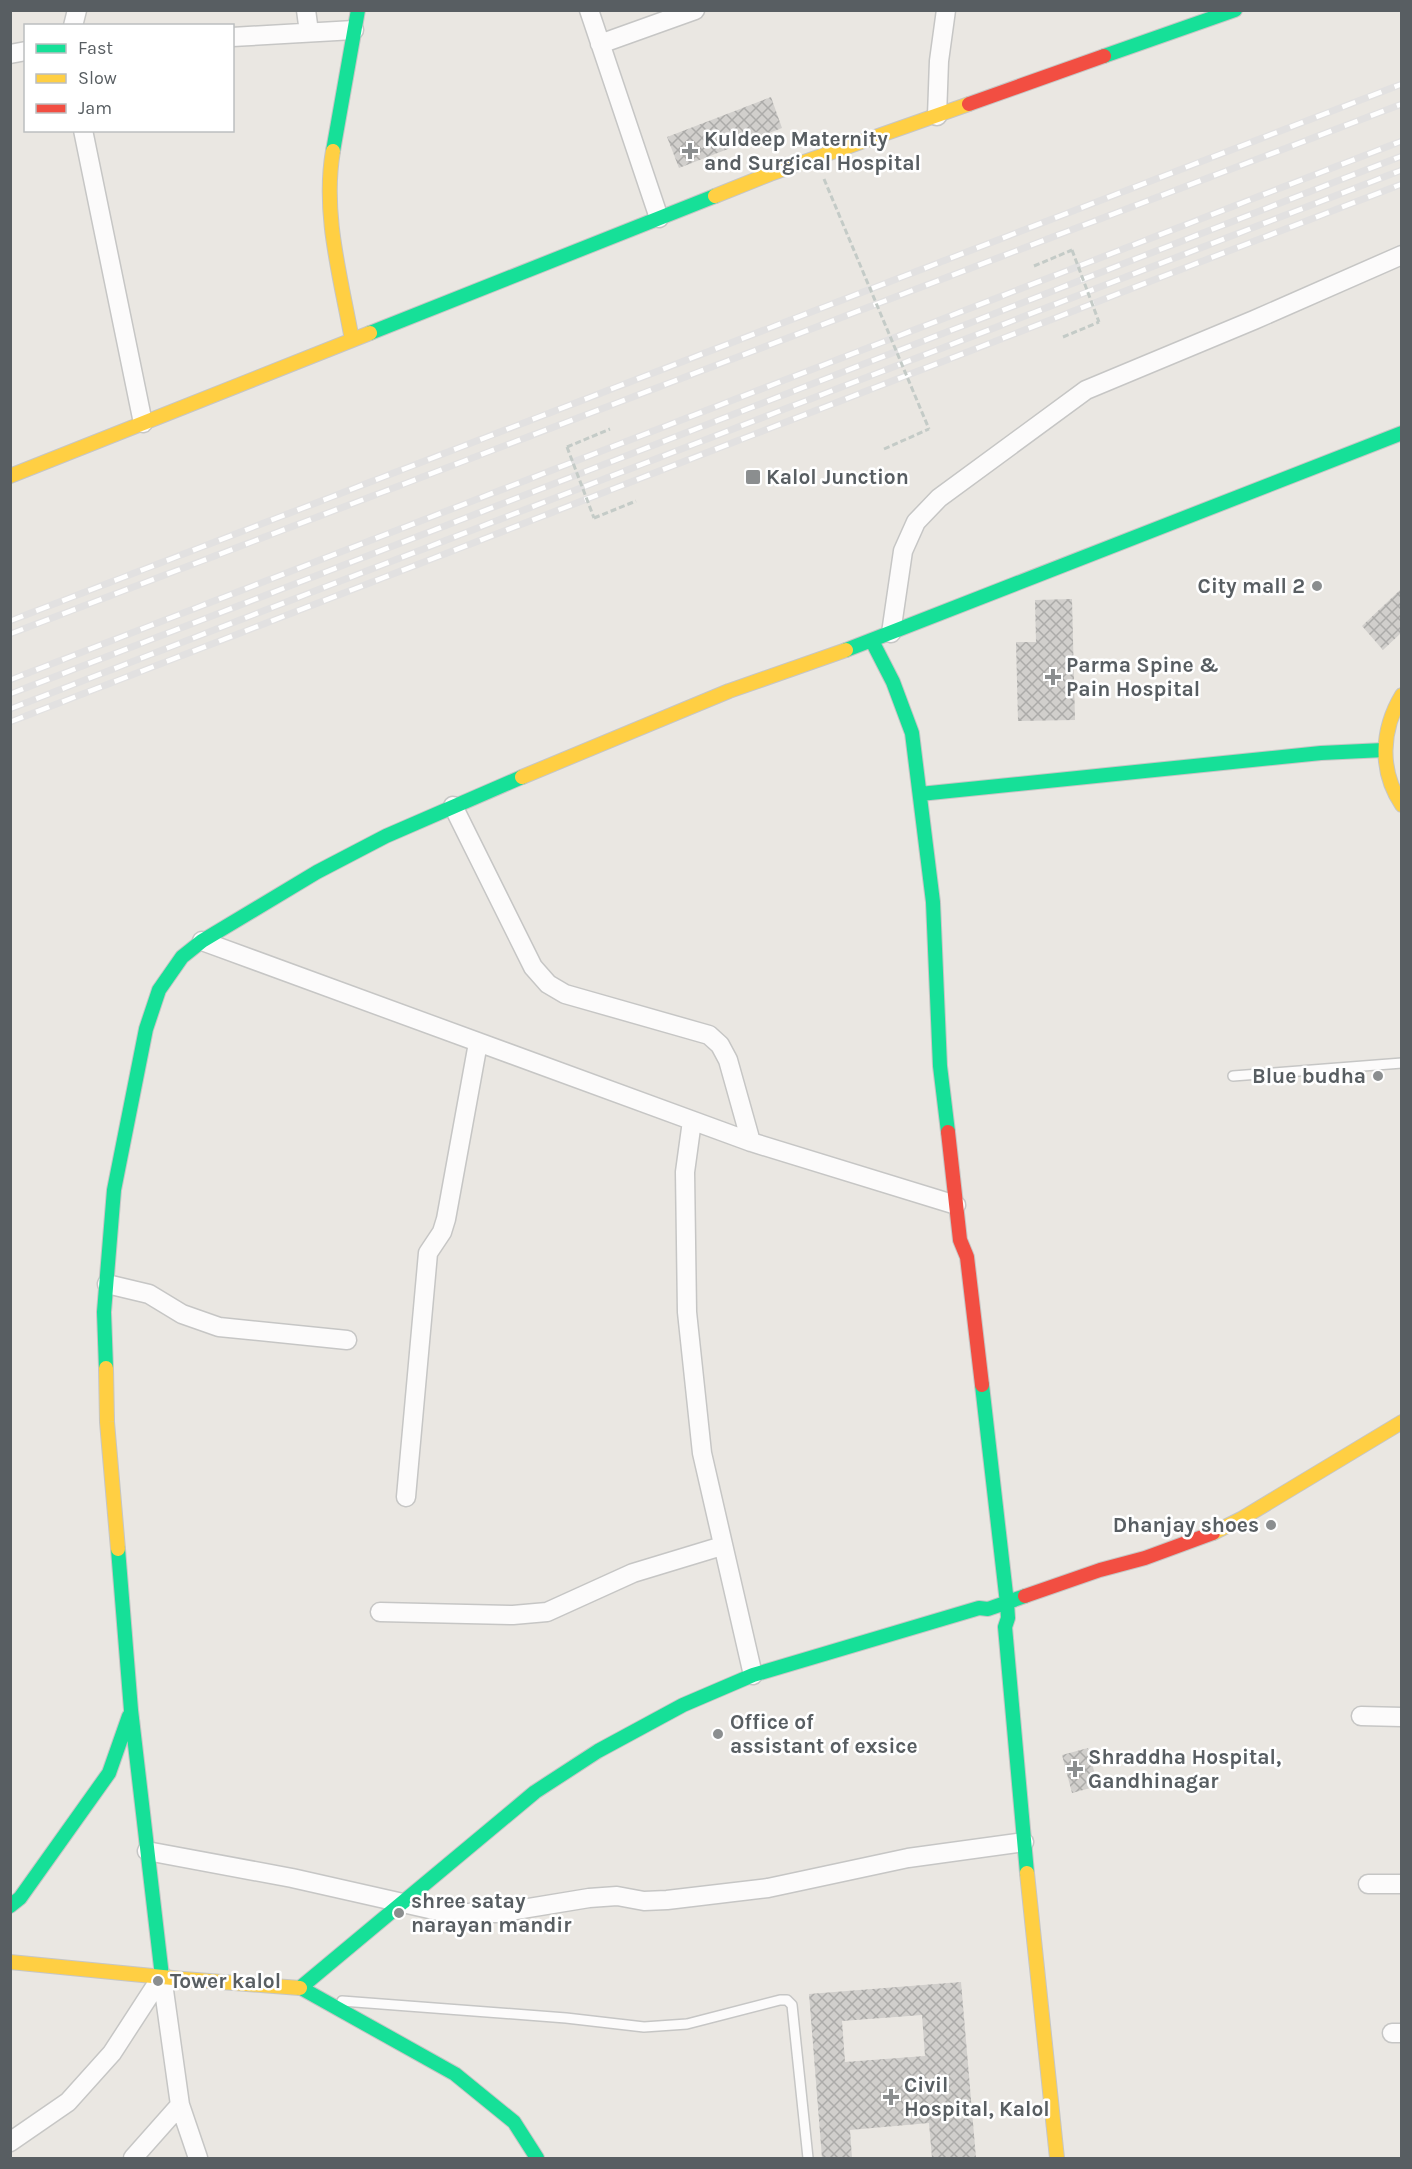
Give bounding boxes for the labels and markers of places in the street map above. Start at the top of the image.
place label: Kuldeep Maternity and Surgical Hospital [704,127,921,175]
marker: Kuldeep Maternity and Surgical Hospital [681,142,699,160]
place label: Kalol Junction [766,465,909,489]
marker: Kalol Junction [744,468,762,486]
place label: City mall 2 [1198,574,1305,598]
marker: City mall 2 [1310,579,1324,593]
place label: Parma Spine & Pain Hospital [1066,653,1219,701]
marker: Parma Spine & Pain Hospital [1044,668,1062,686]
place label: Blue budha [1252,1064,1366,1088]
marker: Blue budha [1371,1069,1385,1083]
place label: Dhanjay shoes [1113,1513,1259,1537]
marker: Dhanjay shoes [1264,1518,1278,1532]
place label: Office of assistant of exsice [730,1710,918,1758]
marker: Office of assistant of exsice [711,1727,725,1741]
place label: Shraddha Hospital, Gandhinagar [1088,1745,1281,1793]
marker: Shraddha Hospital, Gandhinagar [1066,1760,1084,1778]
place label: shree satay narayan mandir [411,1889,572,1937]
marker: shree satay narayan mandir [392,1906,406,1920]
place label: Tower kalol [170,1969,281,1993]
marker: Tower kalol [151,1974,165,1988]
place label: Civil Hospital, Kalol [904,2073,1050,2121]
marker: Civil Hospital, Kalol [882,2088,900,2106]

